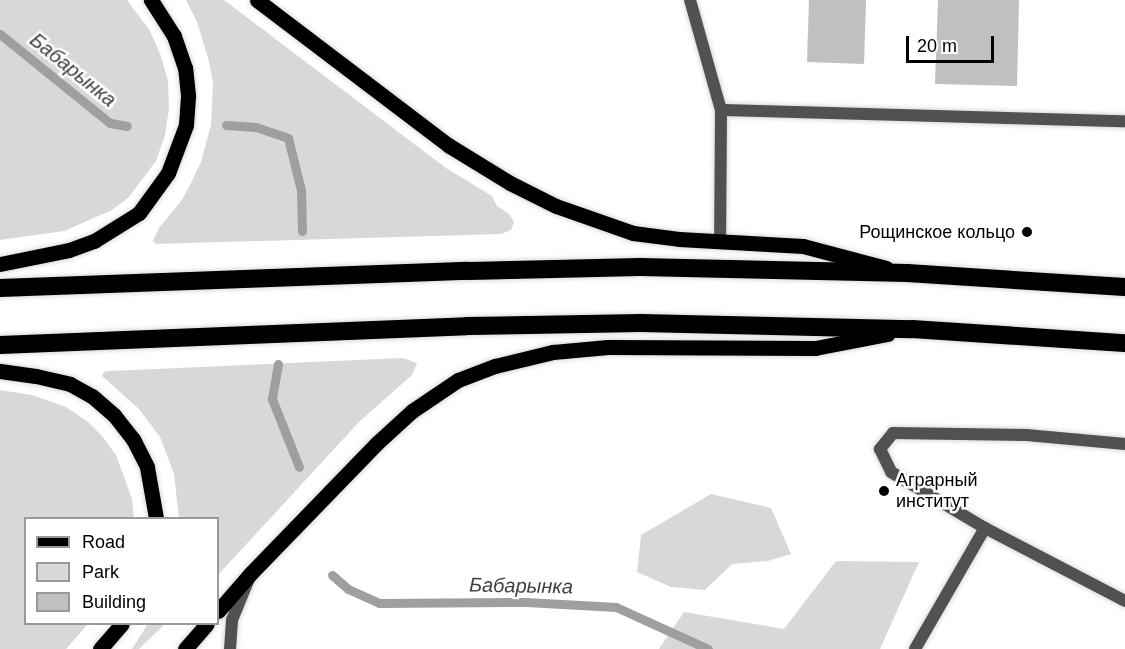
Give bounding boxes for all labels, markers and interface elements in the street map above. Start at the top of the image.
scale bar [909,24,998,62]
water label: Бабарынка [25,28,121,112]
text: 20 m [917,36,957,56]
place label: Рощинское кольцо [859,221,1015,243]
marker: Рощинское кольцо [1020,225,1034,239]
place label: Аграрный институт [896,470,978,512]
marker: Аграрный институт [877,484,891,498]
legend [24,517,219,625]
text: Road [82,532,125,552]
text: Park [82,562,119,582]
water label: Бабарынка [469,573,573,599]
text: Building [82,592,146,612]

